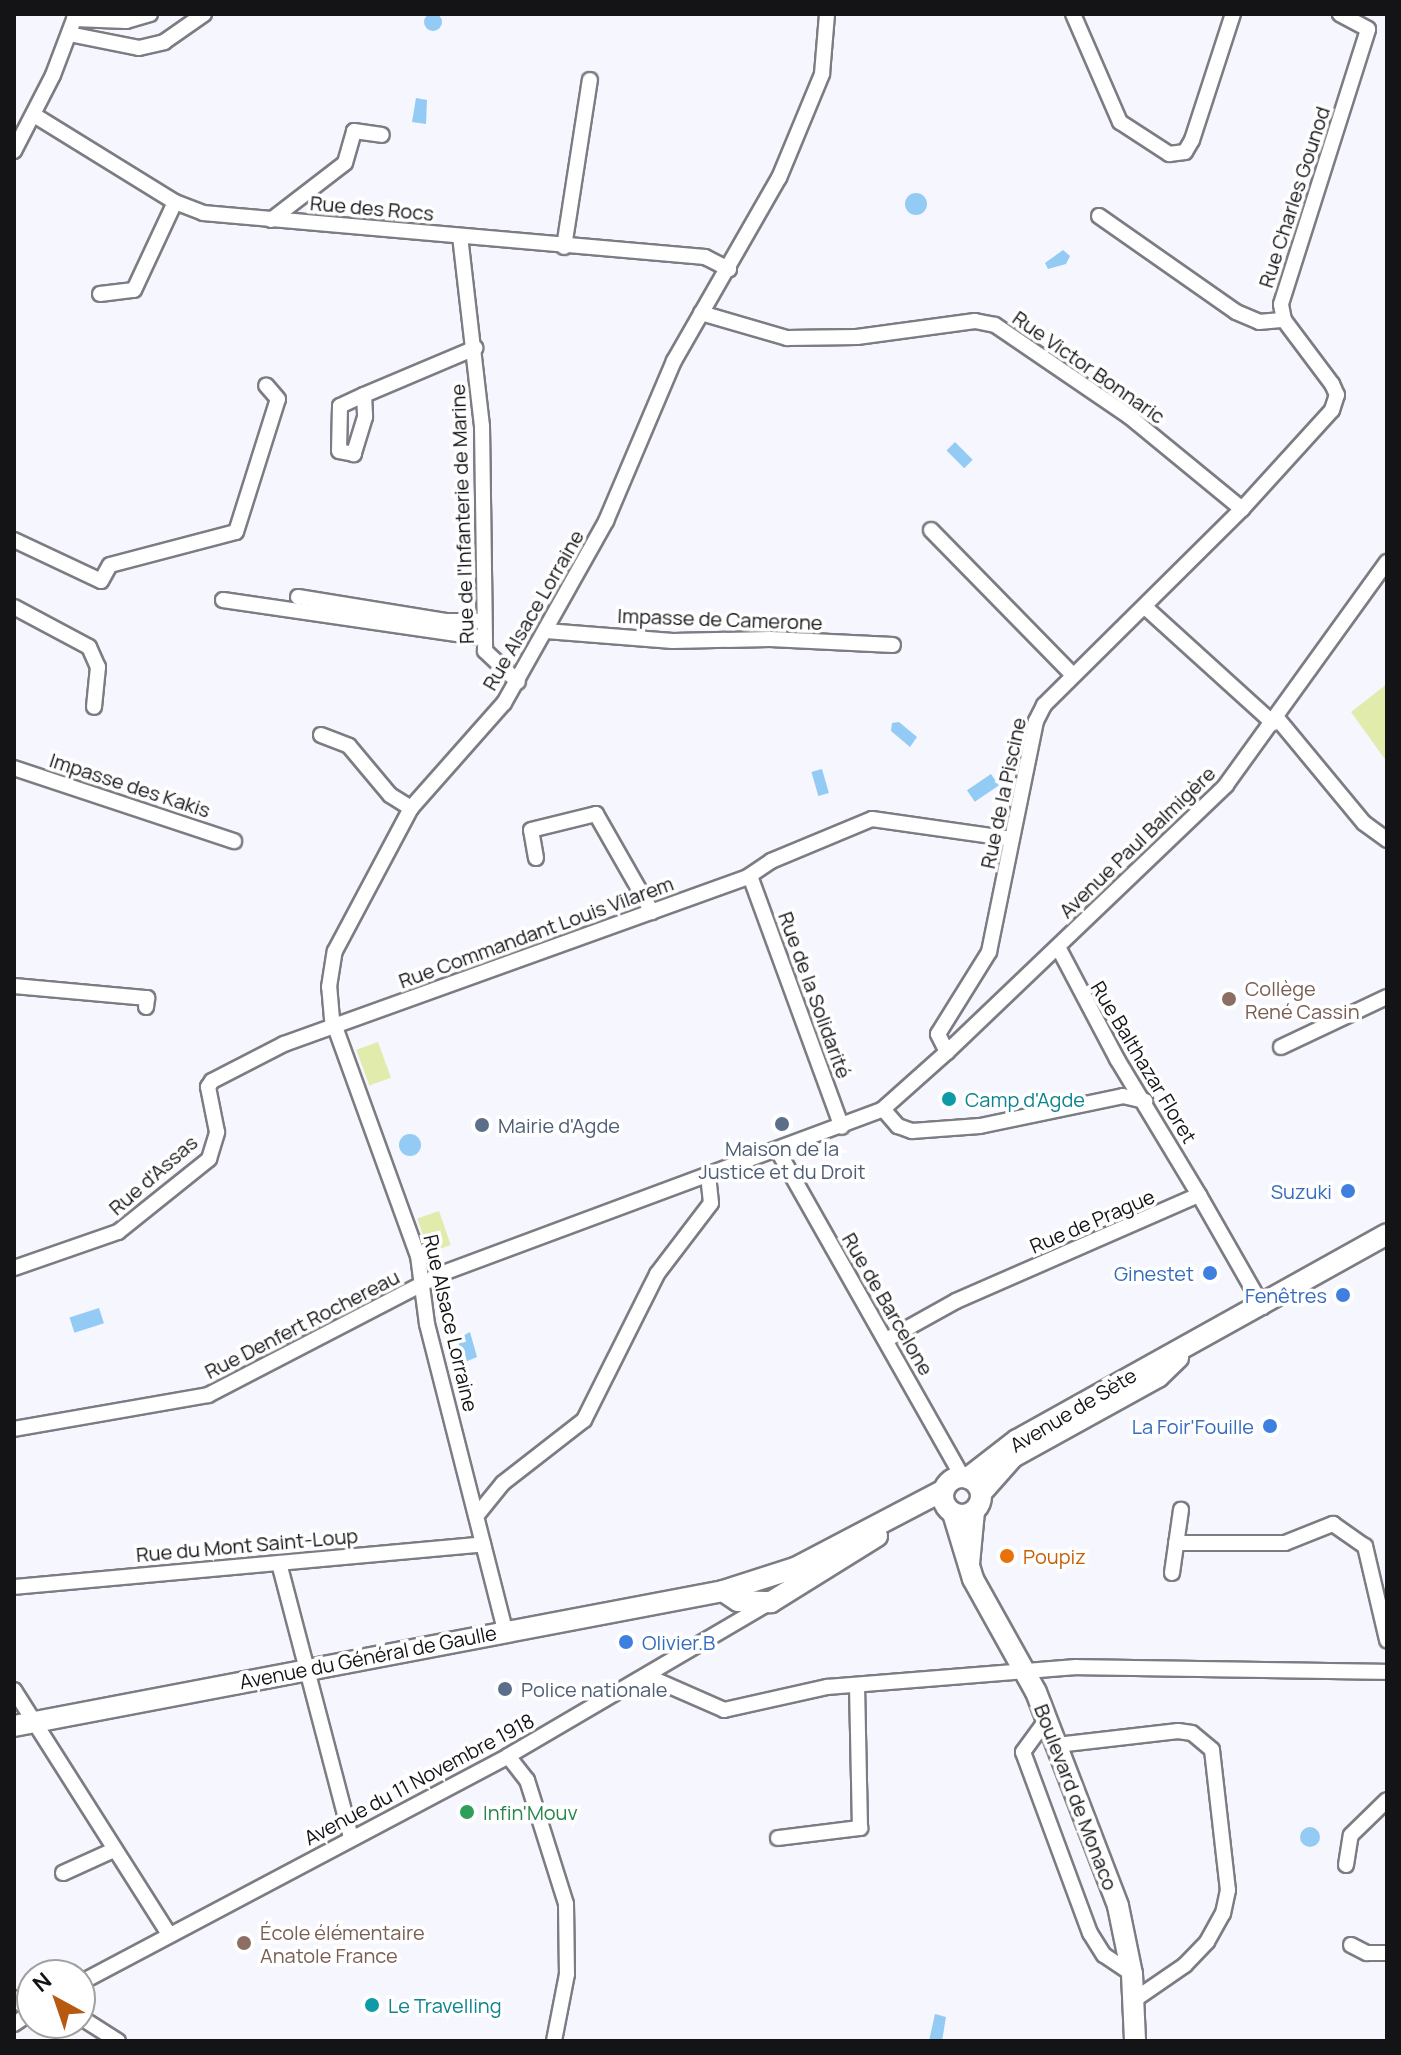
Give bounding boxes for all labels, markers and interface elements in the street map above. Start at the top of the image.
street label: Rue Charles Gounod [1253,103,1335,291]
street label: Rue des Rocs [309,191,435,225]
street label: Rue Victor Bonnaric [1008,306,1170,428]
street label: Rue de l'Infanterie de Marine [445,384,479,644]
street label: Rue Alsace Lorraine [477,526,589,694]
street label: Impasse de Camerone [617,603,823,635]
street label: Rue de la Piscine [975,715,1031,871]
street label: Impasse des Kakis [47,748,213,822]
street label: Avenue Paul Balmigère [1054,761,1220,923]
street label: Rue Commandant Louis Vilarem [395,871,677,993]
street label: Rue de la Solidarité [774,908,856,1082]
place label: Collège René Cassin [1245,976,1360,1023]
street label: Rue Balthazar Floret [1086,977,1202,1147]
marker: Collège René Cassin [1220,990,1238,1008]
place label: Camp d'Agde [965,1087,1085,1111]
marker: Camp d'Agde [940,1090,958,1108]
place label: Mairie d'Agde [498,1113,620,1137]
marker: Maison de la Justice et du Droit [773,1115,791,1133]
marker: Mairie d'Agde [473,1116,491,1134]
street label: Rue d'Assas [104,1130,202,1220]
place label: Maison de la Justice et du Droit [698,1136,866,1183]
place label: Suzuki [1271,1179,1332,1203]
marker: Suzuki [1339,1182,1357,1200]
street label: Rue de Prague [1026,1184,1158,1258]
street label: Rue de Barcelone [837,1228,939,1380]
street label: Rue Alsace Lorraine [419,1232,483,1414]
place label: Ginestet [1114,1261,1194,1285]
street label: Rue Denfert Rochereau [201,1264,403,1384]
marker: Ginestet [1201,1264,1219,1282]
place label: Fenêtres [1245,1283,1327,1307]
marker: Fenêtres [1334,1286,1352,1304]
street label: Avenue de Sète [1005,1363,1141,1457]
place label: La Foir'Fouille [1132,1414,1254,1438]
marker: La Foir'Fouille [1261,1417,1279,1435]
street label: Rue du Mont Saint-Loup [135,1523,359,1567]
place label: Poupiz [1023,1544,1086,1568]
marker: Poupiz [998,1547,1016,1565]
street label: Avenue du Général de Gaulle [237,1620,499,1694]
place label: Olivier.B [642,1630,715,1654]
marker: Olivier.B [617,1633,635,1651]
place label: Police nationale [521,1677,667,1701]
marker: Police nationale [496,1680,514,1698]
street label: Boulevard de Monaco [1029,1701,1123,1893]
street label: Avenue du 11 Novembre 1918 [300,1708,538,1850]
place label: Infin'Mouv [483,1800,578,1824]
marker: Infin'Mouv [458,1803,476,1821]
place label: École élémentaire Anatole France [260,1920,425,1967]
marker: École élémentaire Anatole France [235,1934,253,1952]
north arrow [16,1959,96,2039]
text: N [26,1966,58,1999]
place label: Le Travelling [388,1993,502,2017]
marker: Le Travelling [363,1996,381,2014]

